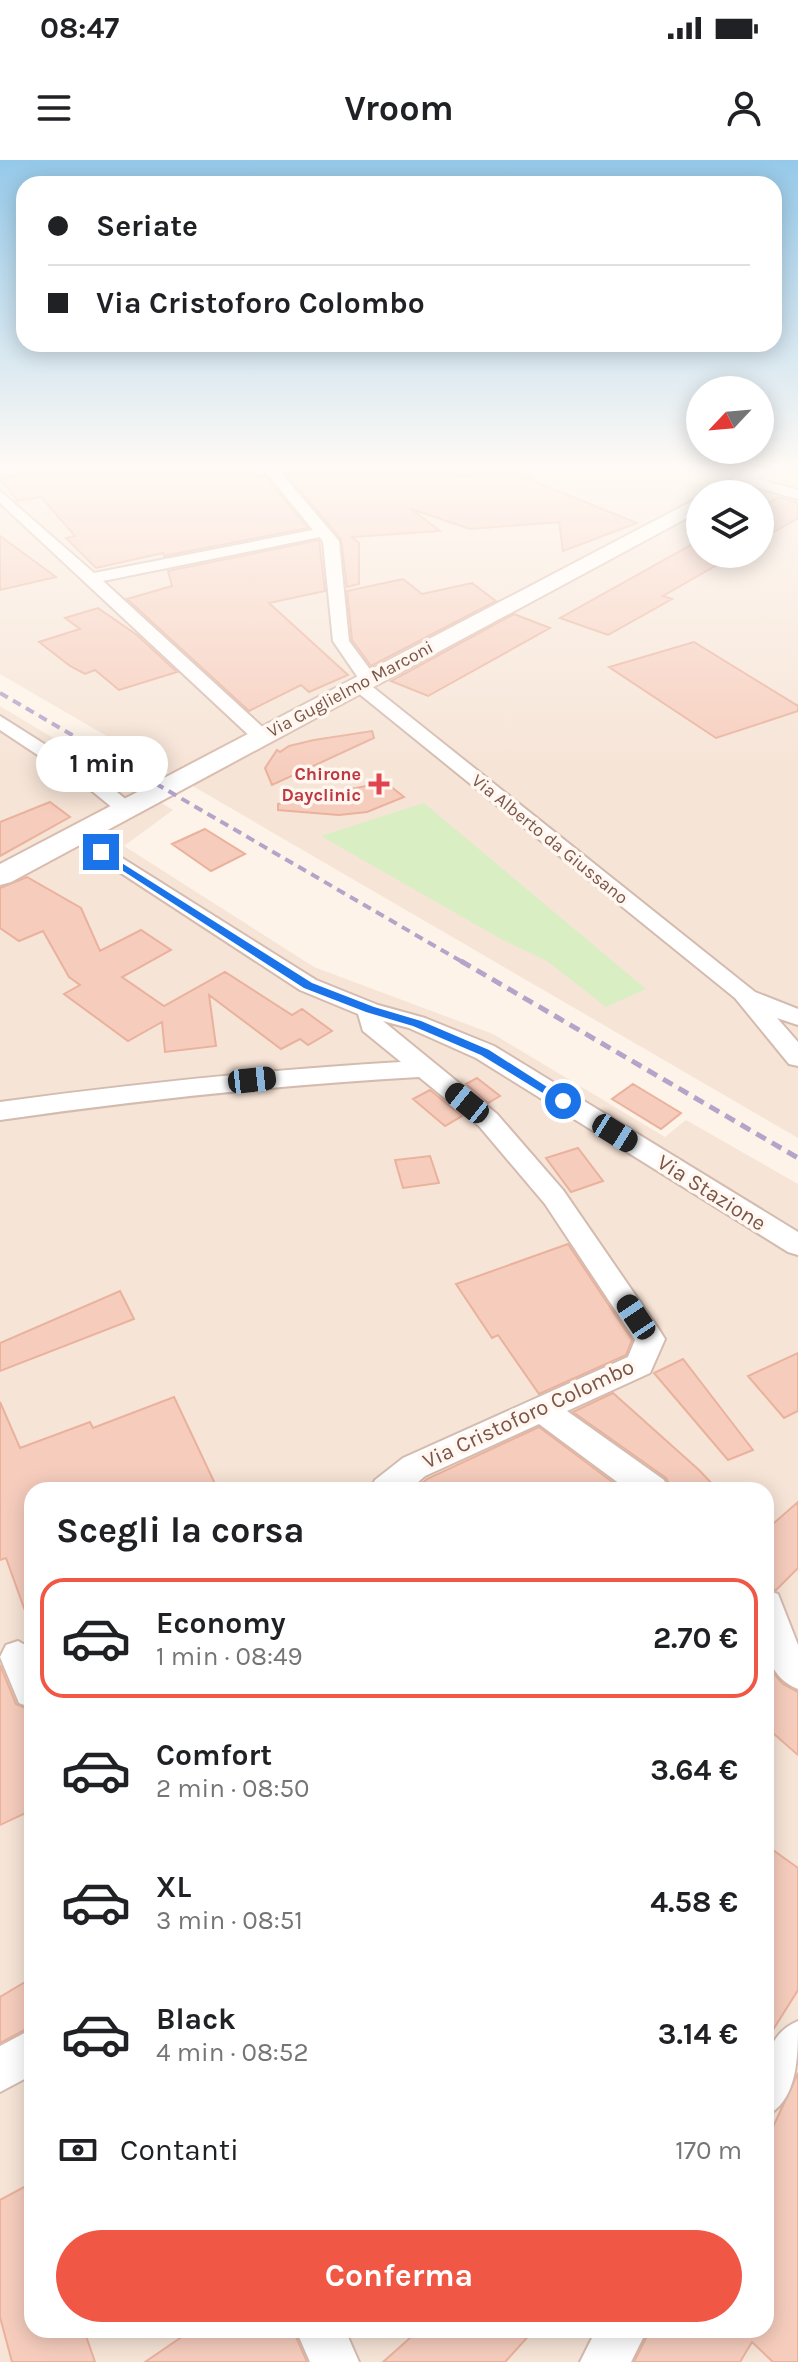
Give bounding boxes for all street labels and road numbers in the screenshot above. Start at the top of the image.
street label: Via Guglielmo Marconi [263,636,437,742]
street label: Via Alberto da Giussano [467,769,633,909]
street label: Via Stazione [652,1149,771,1237]
street label: Via Cristoforo Colombo [419,1353,638,1474]

